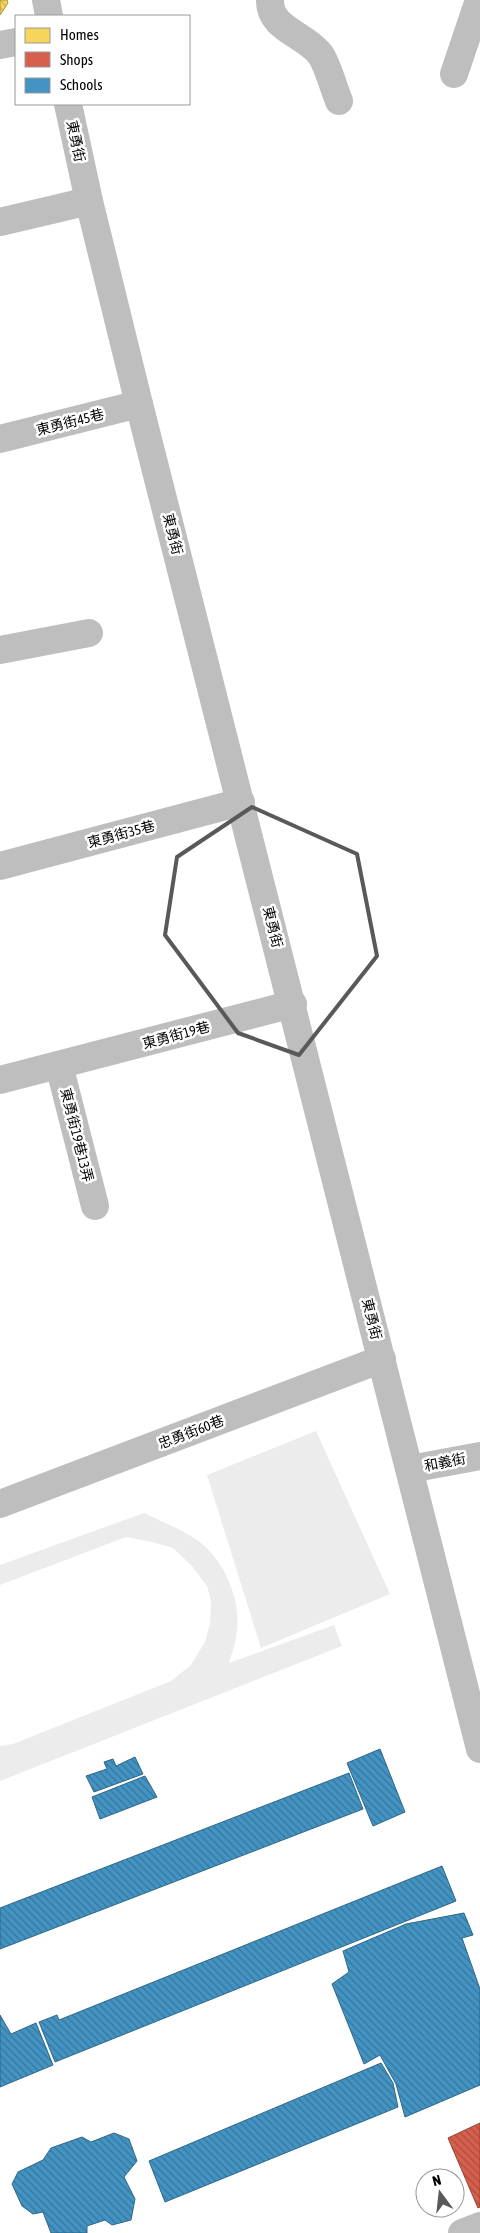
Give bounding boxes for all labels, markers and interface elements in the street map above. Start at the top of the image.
legend [15,15,190,105]
text: Homes [60,26,99,43]
text: Shops [60,51,93,68]
text: Schools [60,76,103,93]
street label: 東勇街 [64,119,88,163]
street label: 東勇街45巷 [35,406,105,438]
street label: 東勇街 [160,512,186,556]
street label: 東勇街35巷 [86,817,156,851]
street label: 東勇街 [260,905,286,949]
street label: 東勇街19巷 [141,1018,211,1052]
street label: 東勇街19巷13弄 [58,1086,96,1184]
street label: 東勇街 [359,1297,385,1341]
street label: 忠勇街60巷 [156,1412,226,1452]
street label: 和義街 [423,1450,467,1474]
north arrow [415,2168,465,2218]
text: N [431,2172,443,2189]

